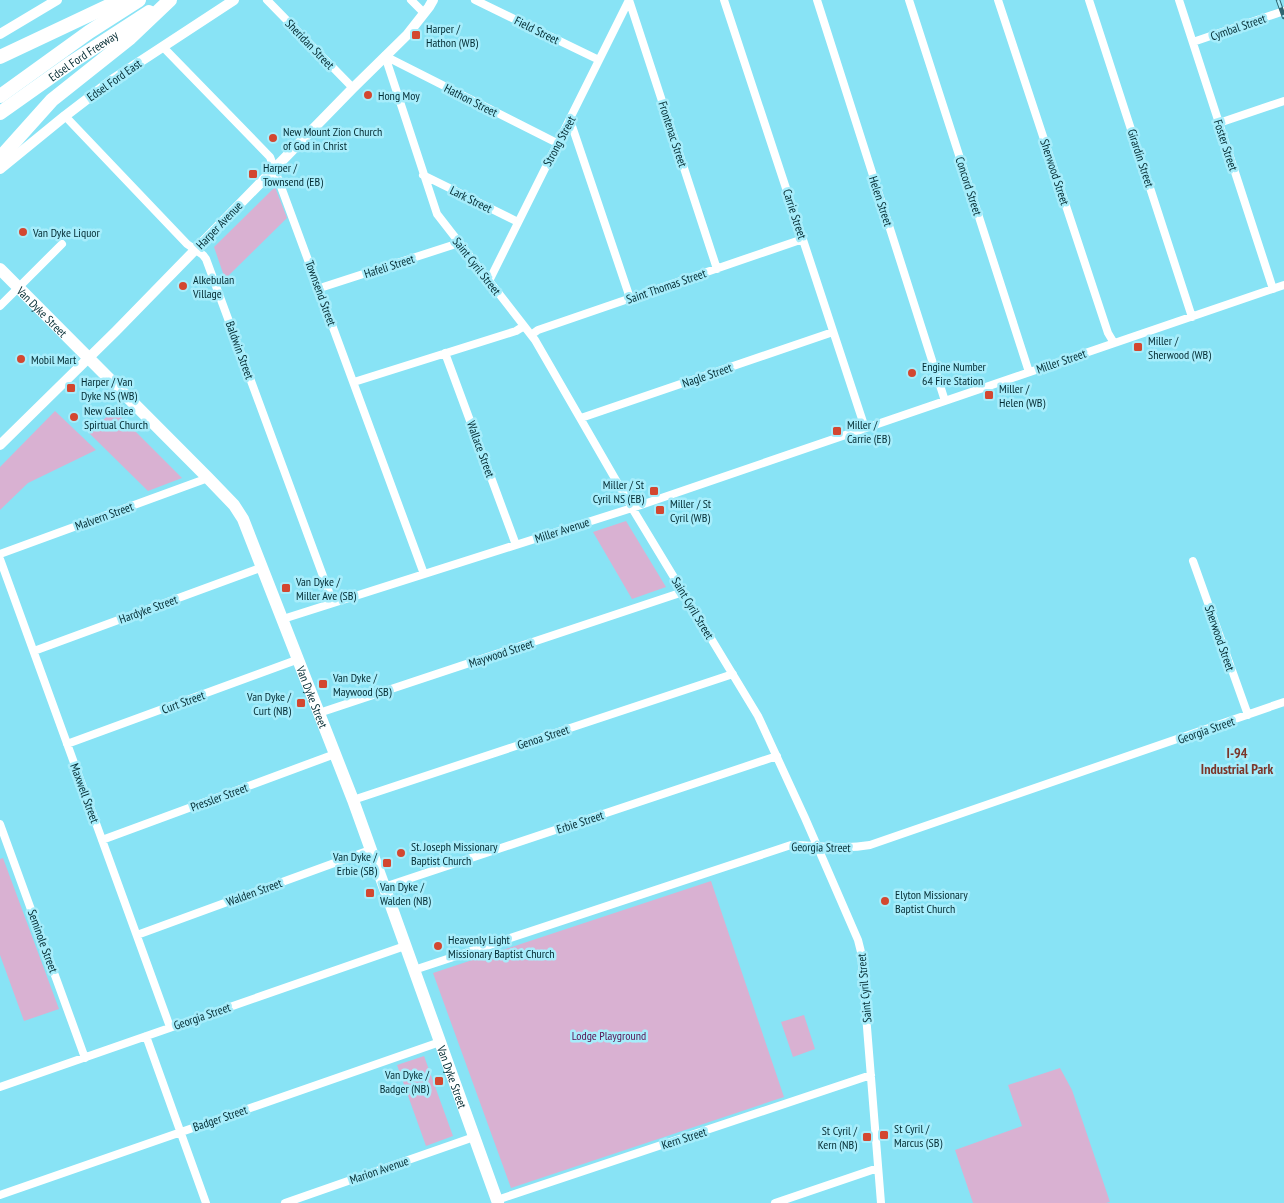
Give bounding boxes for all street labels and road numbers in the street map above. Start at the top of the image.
street label: Cymbal Street [1208,10,1268,43]
street label: Field Street [512,13,562,48]
street label: Sheridan Street [282,16,338,73]
street label: Edsel Ford Freeway [45,27,121,84]
street label: Edsel Ford East [84,55,145,104]
street label: Hathon Street [442,80,501,120]
street label: Frontenac Street [655,99,691,169]
street label: Strong Street [540,113,579,169]
street label: Foster Street [1211,117,1242,173]
street label: Girardin Street [1125,127,1158,190]
street label: Sherwood Street [1037,137,1073,208]
street label: Concord Street [952,155,986,218]
street label: Helen Street [866,174,896,229]
street label: Lark Street [448,182,495,216]
street label: Carrie Street [780,187,810,242]
street label: Harper Avenue [193,198,245,252]
street label: Saint Cyril Street [450,234,505,298]
street label: Hafeli Street [362,251,417,281]
street label: Townsend Street [302,258,340,328]
street label: Saint Thomas Street [624,265,708,307]
street label: Van Dyke Street [13,282,71,340]
street label: Baldwin Street [223,319,258,382]
street label: Miller Street [1034,345,1088,376]
street label: Nagle Street [680,359,734,390]
street label: Wallace Street [464,419,498,480]
street label: Malvern Street [73,498,136,533]
street label: Miller Avenue [533,514,591,546]
street label: Saint Cyril Street [669,574,718,642]
street label: Hardyke Street [117,591,180,626]
street label: Sherwood Street [1202,603,1238,674]
street label: Maywood Street [467,635,536,670]
street label: Van Dyke Street [293,663,332,731]
street label: Curt Street [159,687,207,717]
street label: Georgia Street [1176,713,1237,747]
street label: Genoa Street [515,721,571,752]
street label: Maxwell Street [67,761,103,825]
street label: Pressler Street [188,779,250,814]
street label: Erbie Street [555,807,606,837]
street label: Georgia Street [791,839,851,855]
street label: Walden Street [224,875,284,909]
street label: Seminole Street [25,907,62,975]
street label: Saint Cyril Street [853,952,874,1023]
street label: Georgia Street [172,999,233,1033]
street label: Van Dyke Street [434,1043,471,1111]
street label: Badger Street [191,1101,250,1134]
street label: Kern Street [660,1123,709,1152]
street label: Marion Avenue [348,1153,410,1187]

